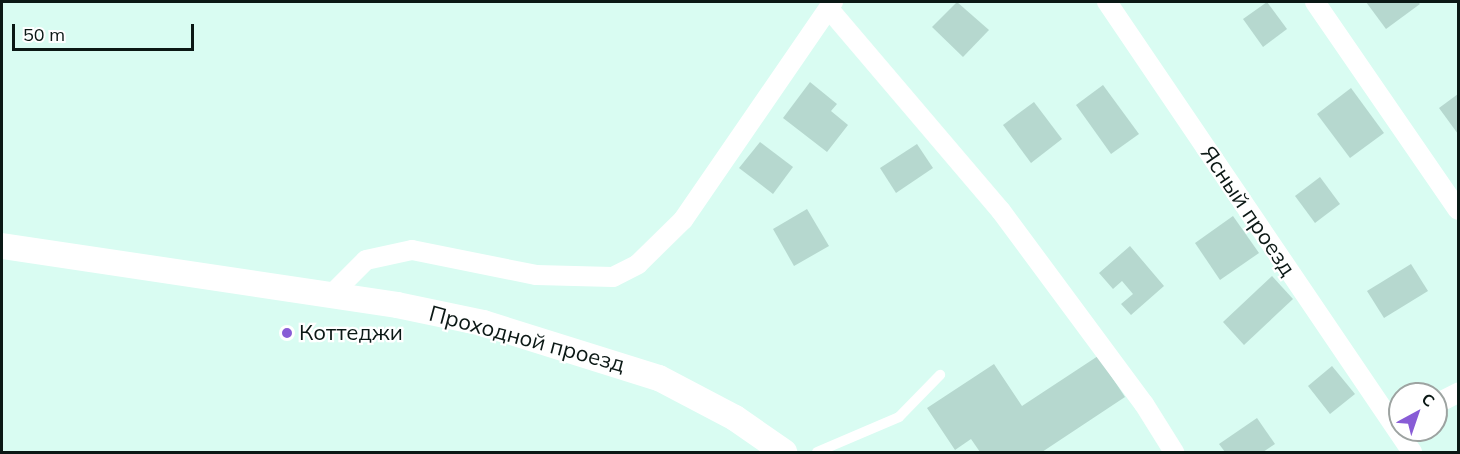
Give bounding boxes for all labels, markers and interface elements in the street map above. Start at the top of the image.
scale bar [15,12,196,50]
text: 50 m [23,23,65,46]
street label: Ясный проезд [1195,141,1301,281]
street label: Проходной проезд [426,300,628,378]
place label: Коттеджи [299,320,403,346]
marker: Коттеджи [280,326,294,340]
north arrow [1388,382,1448,442]
text: С [1418,389,1439,411]

